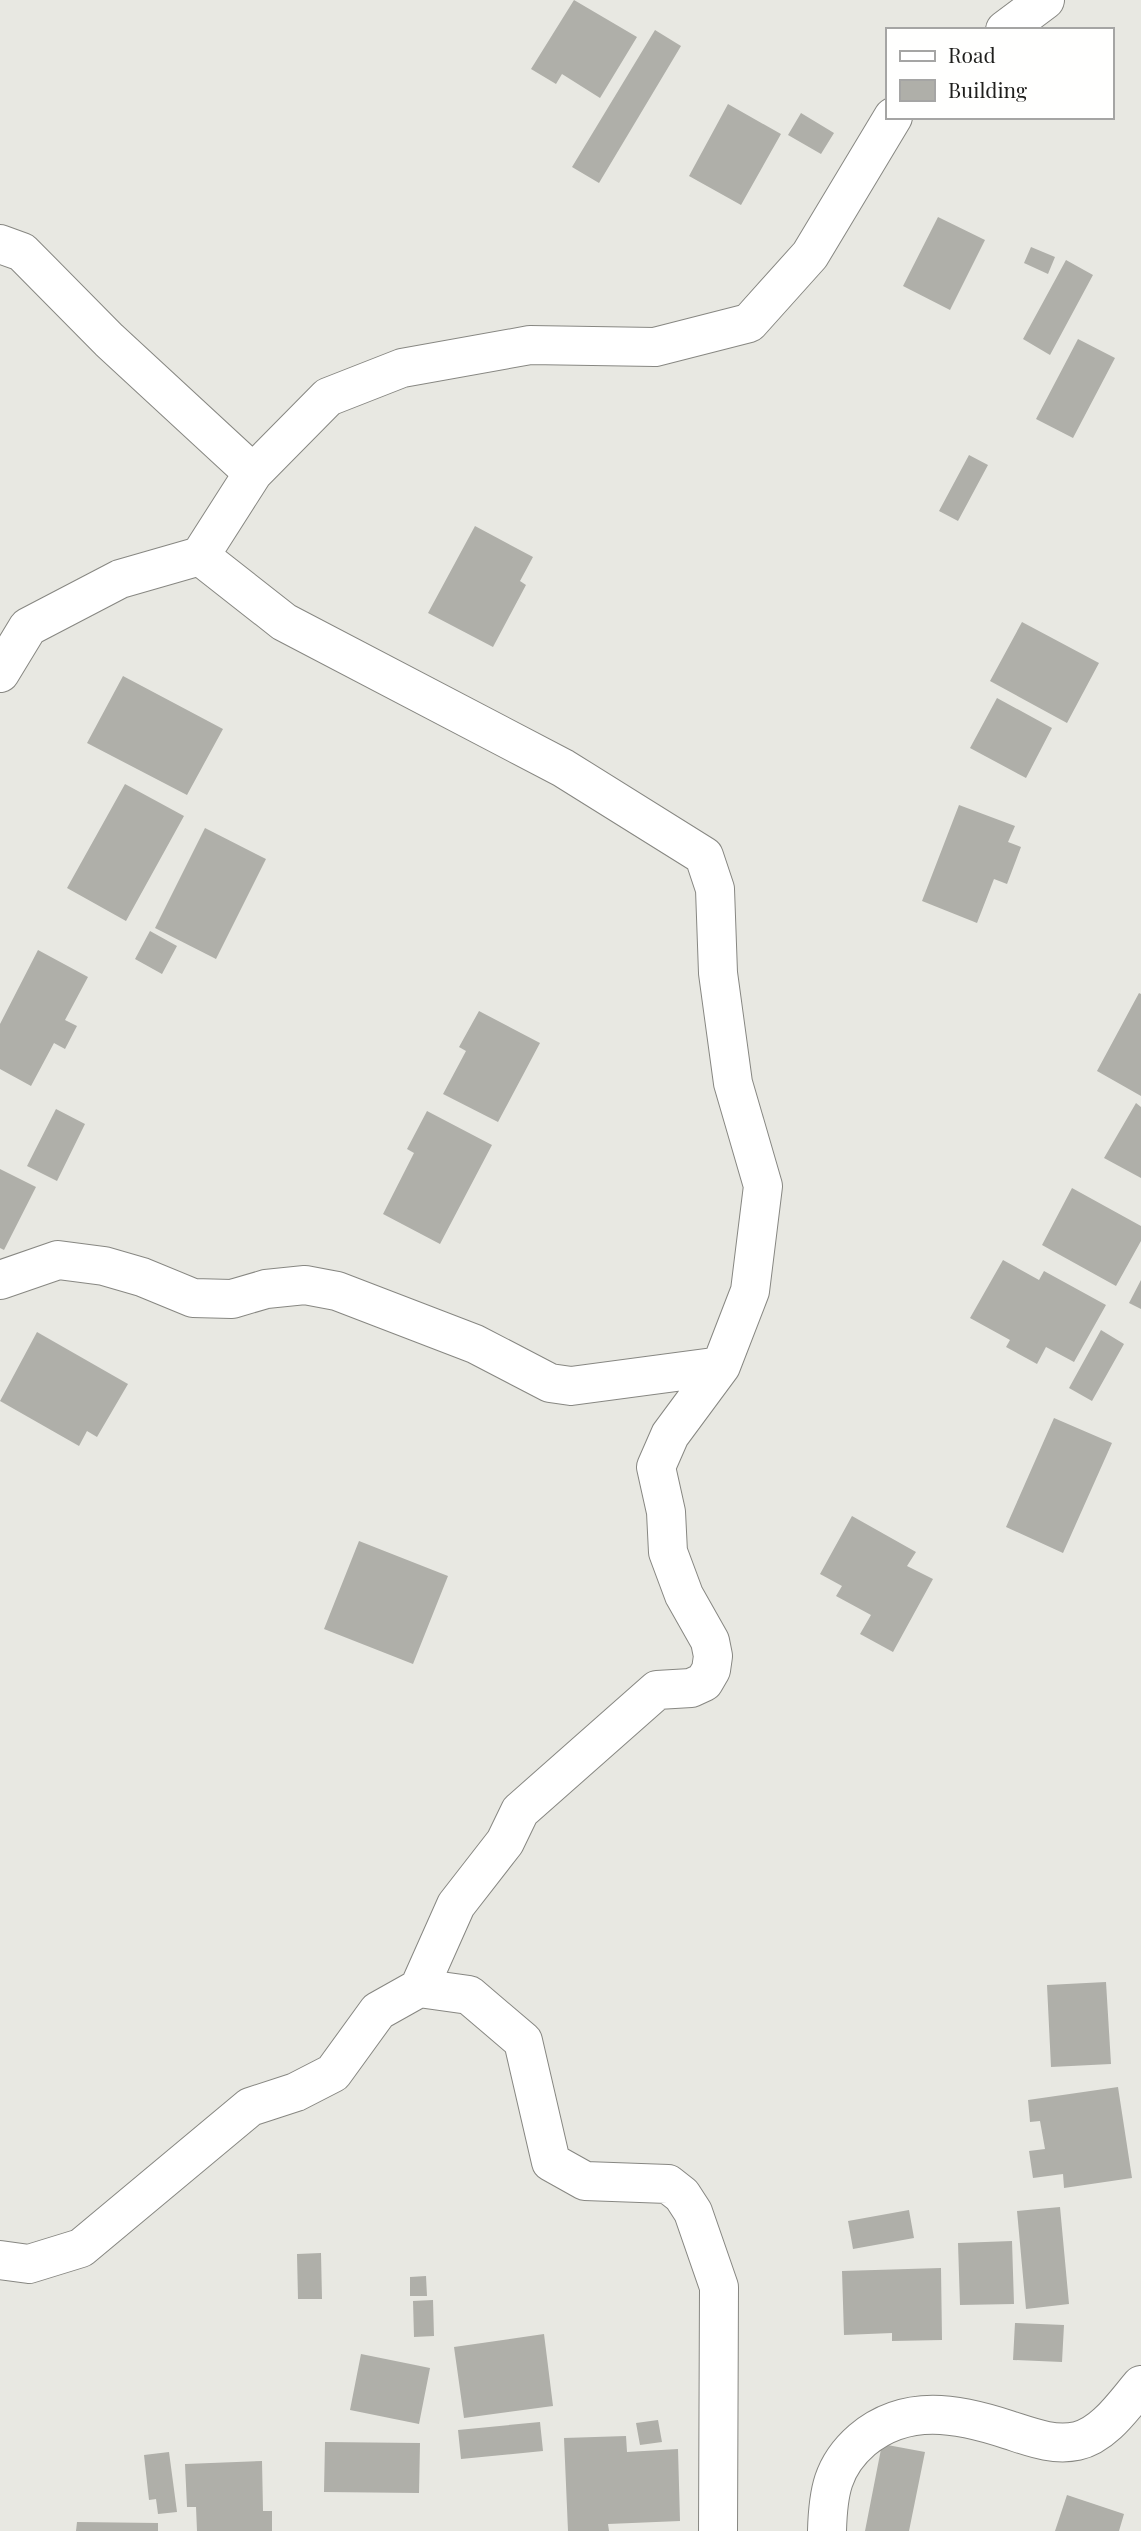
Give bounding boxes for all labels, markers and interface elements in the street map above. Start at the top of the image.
legend [886,28,1113,119]
text: Road [948,40,996,68]
text: Building [948,75,1027,103]

